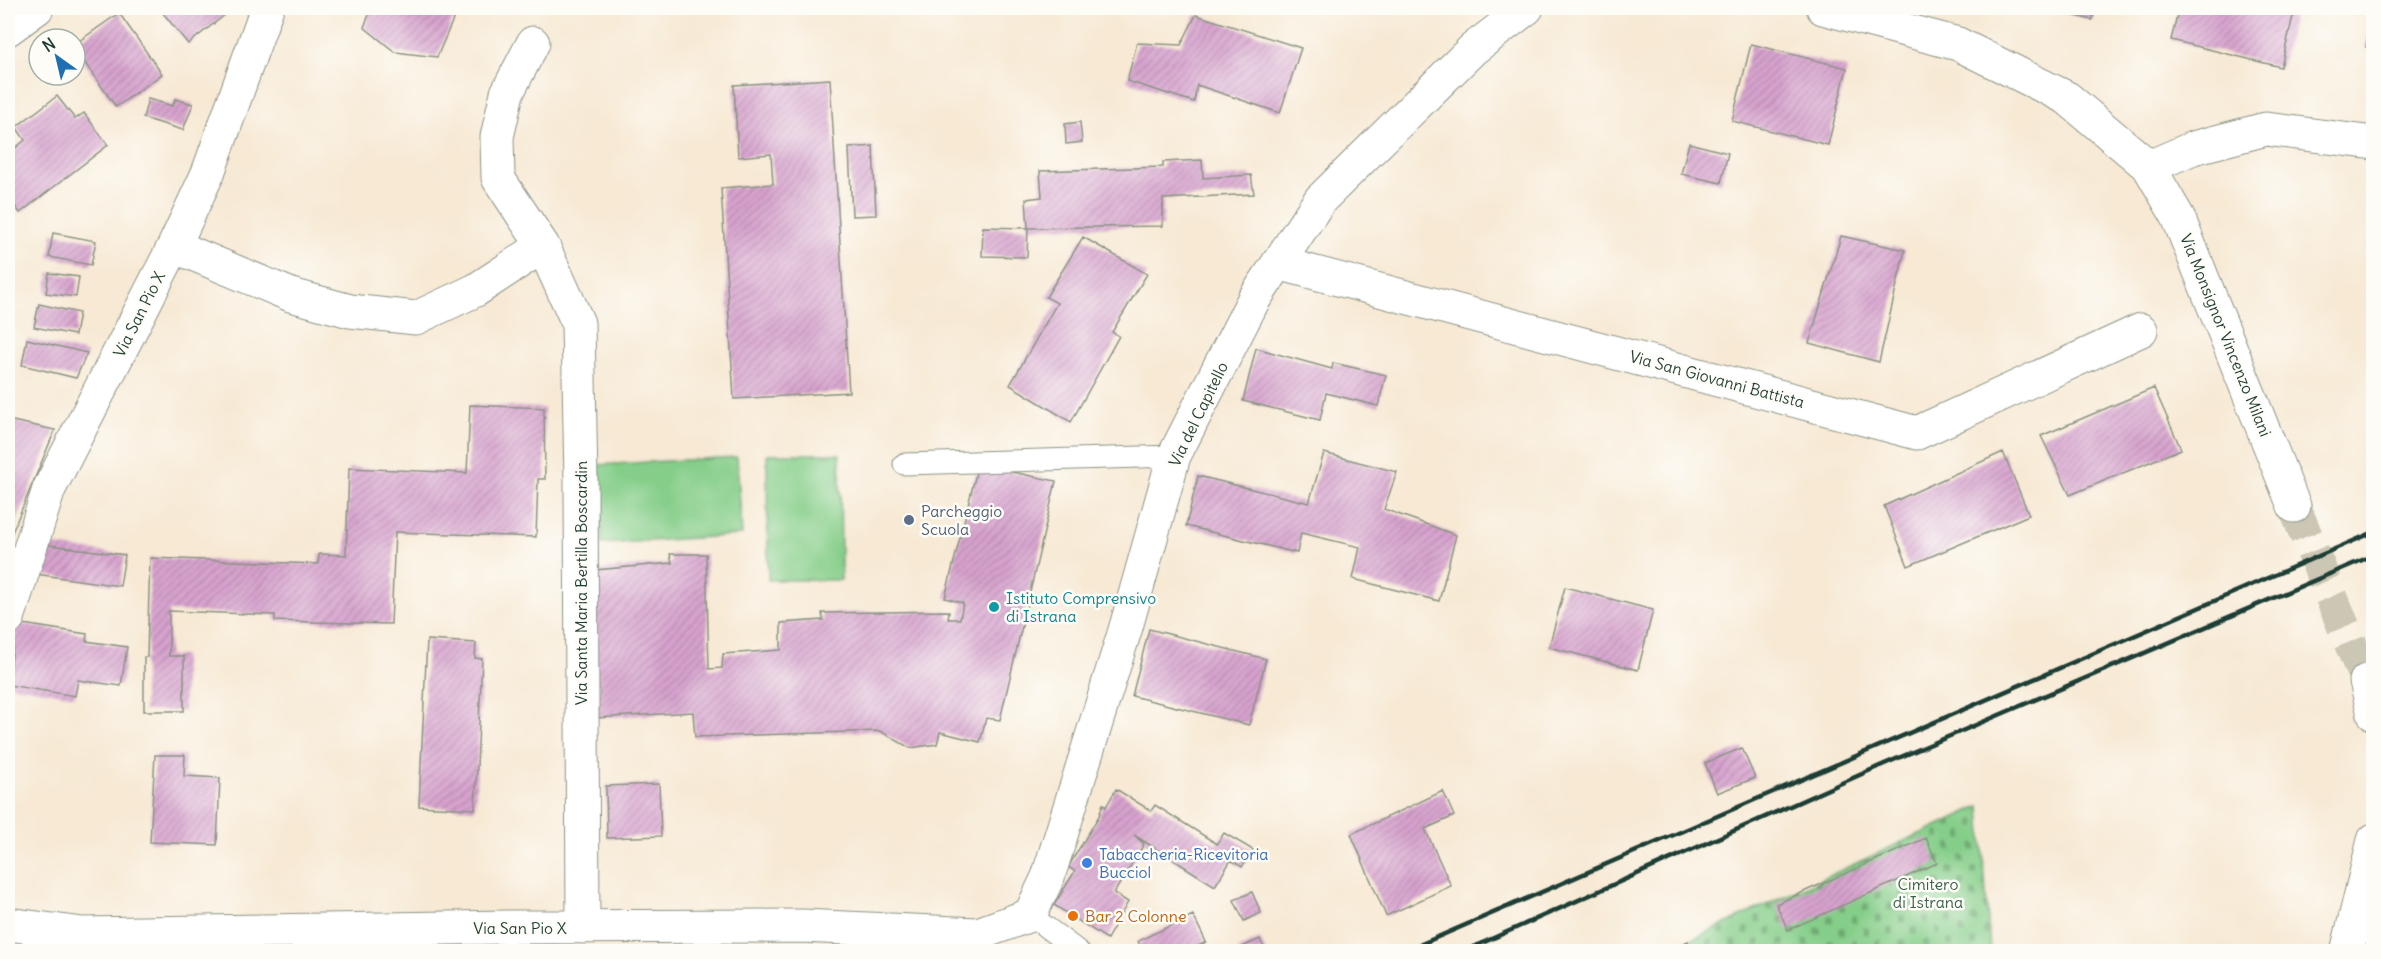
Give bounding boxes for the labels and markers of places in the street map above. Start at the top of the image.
place label: Parcheggio Scuola [921,501,1002,539]
marker: Parcheggio Scuola [902,513,916,527]
place label: Istituto Comprensivo di Istrana [1006,588,1156,626]
marker: Istituto Comprensivo di Istrana [987,600,1001,614]
place label: Tabaccheria-Ricevitoria Bucciol [1099,844,1268,882]
marker: Tabaccheria-Ricevitoria Bucciol [1080,856,1094,870]
place label: Bar 2 Colonne [1085,906,1187,926]
marker: Bar 2 Colonne [1066,909,1080,923]

